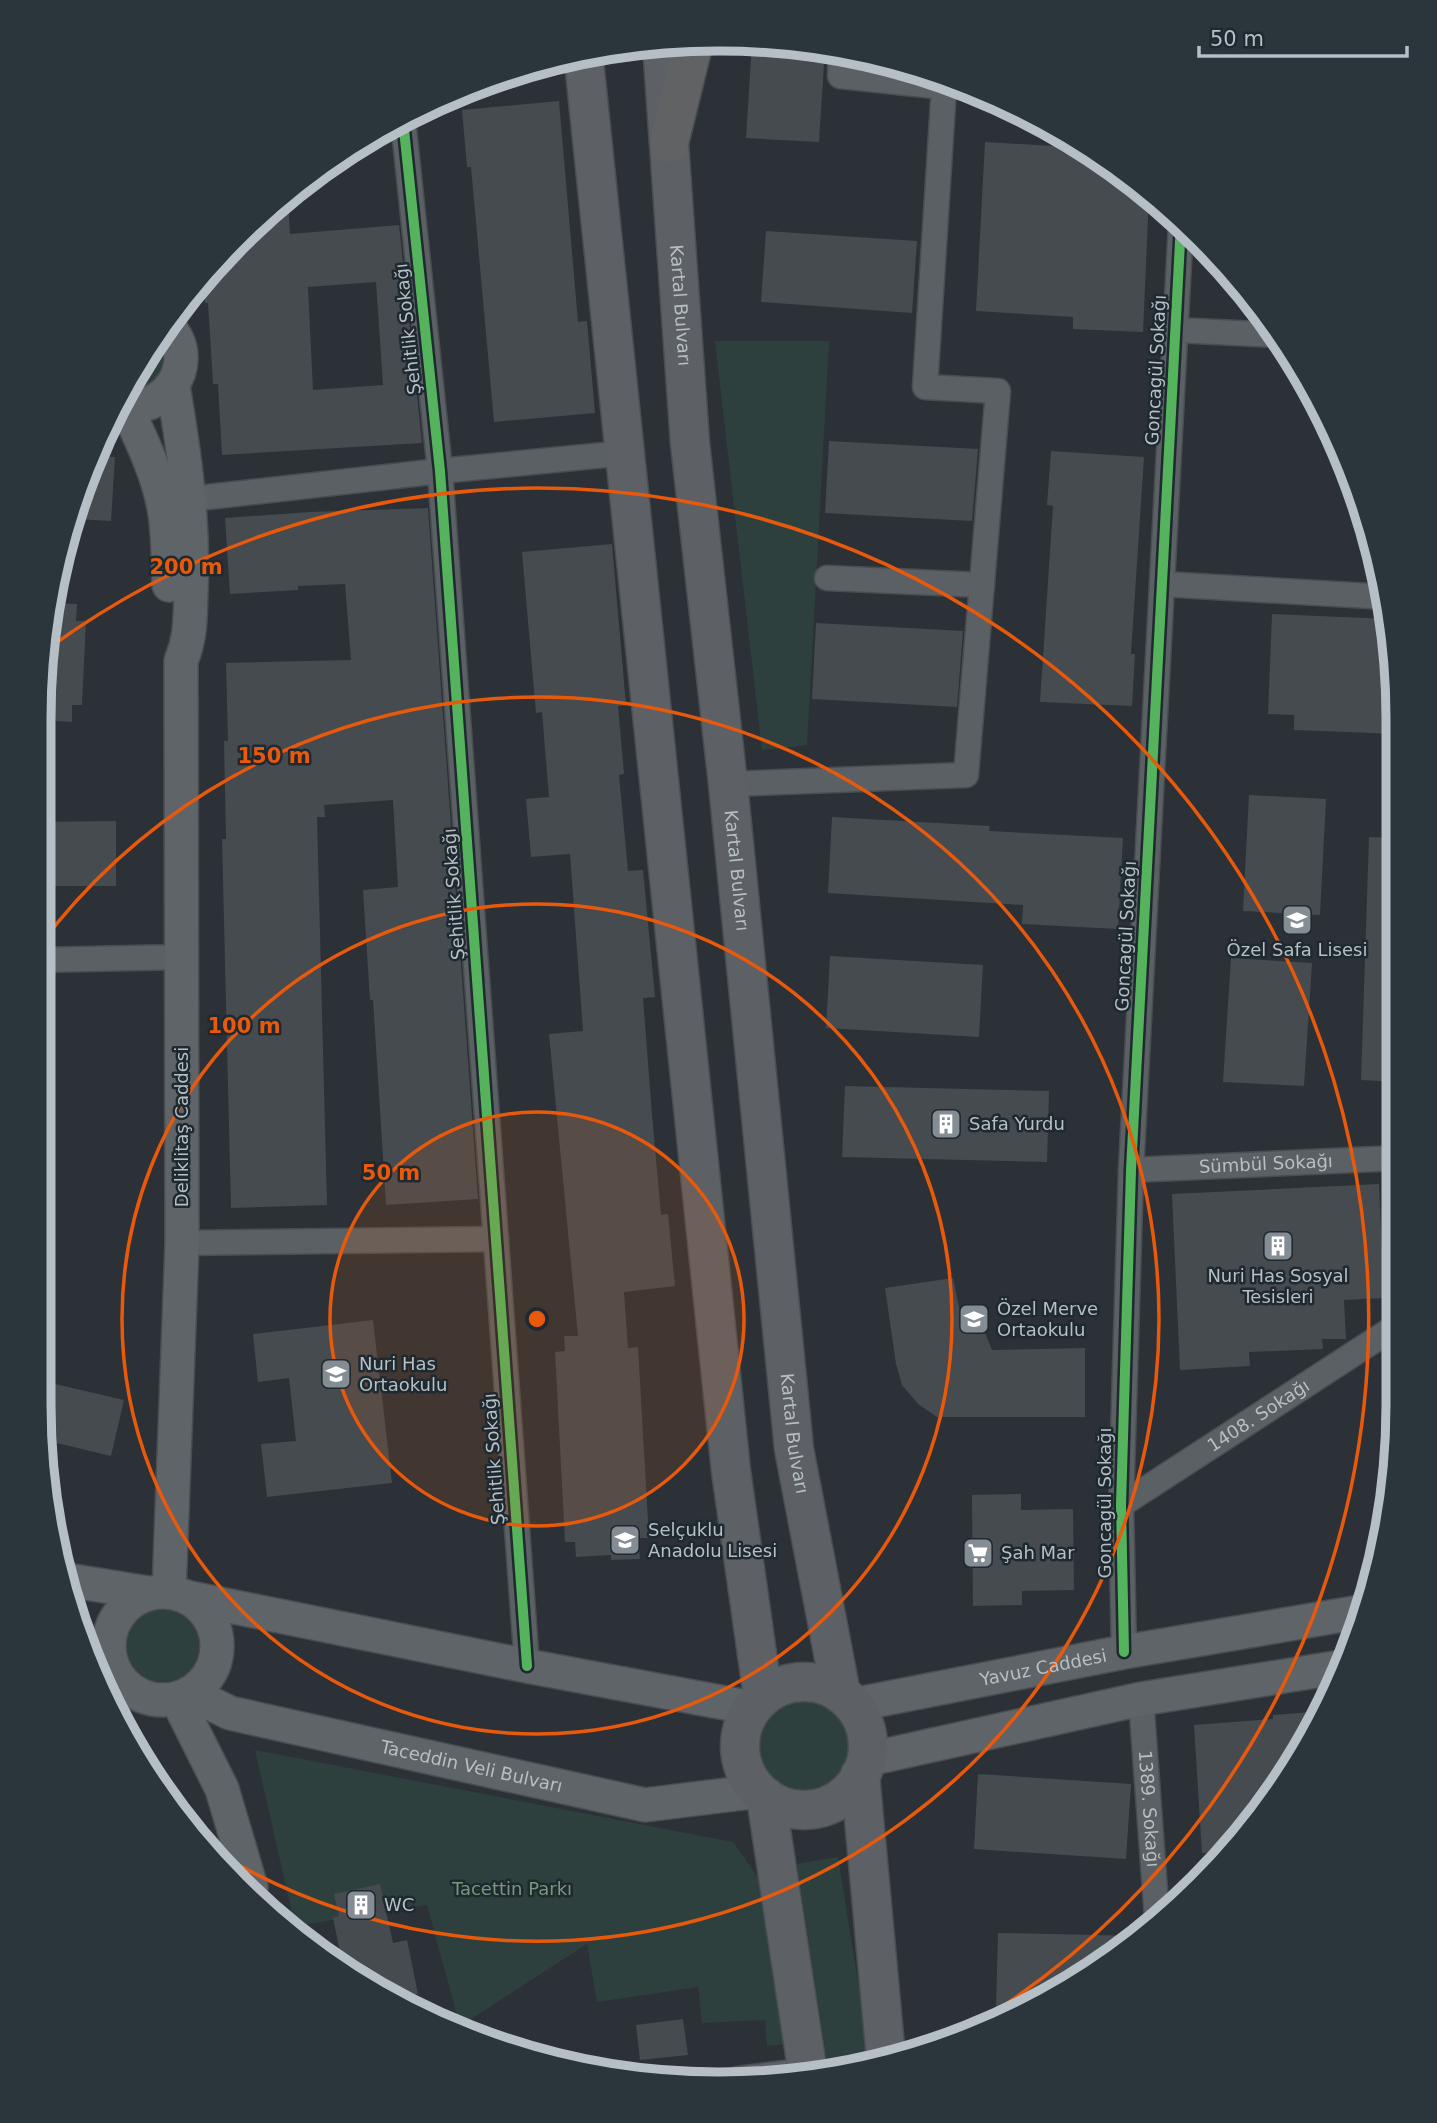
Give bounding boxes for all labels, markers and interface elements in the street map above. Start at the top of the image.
scale bar [1199,14,1407,58]
text: 50 m [1210,27,1264,51]
street label: Kartal Bulvarı [666,244,696,367]
street label: Şehitlik Sokağı [390,262,425,396]
street label: Goncagül Sokağı [1141,294,1170,446]
text: 200 m [149,555,223,579]
text: 150 m [237,744,311,768]
street label: Kartal Bulvarı [721,809,754,932]
street label: Şehitlik Sokağı [438,827,469,961]
street label: Goncagül Sokağı [1111,860,1140,1012]
school or university icon: Özel Safa Lisesi [1280,903,1314,937]
place label: Özel Safa Lisesi [1227,939,1367,960]
text: 100 m [207,1014,281,1038]
street label: Deliklitaş Caddesi [171,1047,192,1207]
building icon: Safa Yurdu [929,1107,963,1141]
place label: Safa Yurdu [969,1113,1065,1134]
street label: Sümbül Sokağı [1198,1150,1333,1177]
text: 50 m [362,1161,420,1185]
building icon: Nuri Has Sosyal Tesisleri [1261,1229,1295,1263]
place label: Nuri Has Sosyal Tesisleri [1207,1265,1349,1307]
place label: Özel Merve Ortaokulu [997,1298,1098,1340]
school or university icon: Özel Merve Ortaokulu [957,1302,991,1336]
centre of rings [525,1307,549,1331]
place label: Nuri Has Ortaokulu [359,1353,447,1395]
school or university icon: Nuri Has Ortaokulu [319,1357,353,1391]
street label: Kartal Bulvarı [777,1372,813,1496]
street label: 1408. Sokağı [1203,1374,1313,1456]
street label: Şehitlik Sokağı [478,1392,509,1526]
street label: Goncagül Sokağı [1094,1428,1115,1578]
place label: Selçuklu Anadolu Lisesi [648,1519,777,1561]
school or university icon: Selçuklu Anadolu Lisesi [608,1523,642,1557]
supermarket icon: Şah Mar [961,1536,995,1570]
place label: Şah Mar [1001,1542,1075,1563]
street label: Yavuz Caddesi [977,1645,1109,1690]
street label: Taceddin Veli Bulvarı [378,1735,564,1796]
street label: 1389. Sokağı [1135,1749,1164,1868]
park label: Tacettin Parkı [451,1878,572,1899]
building icon: WC [344,1888,378,1922]
place label: WC [384,1894,414,1915]

